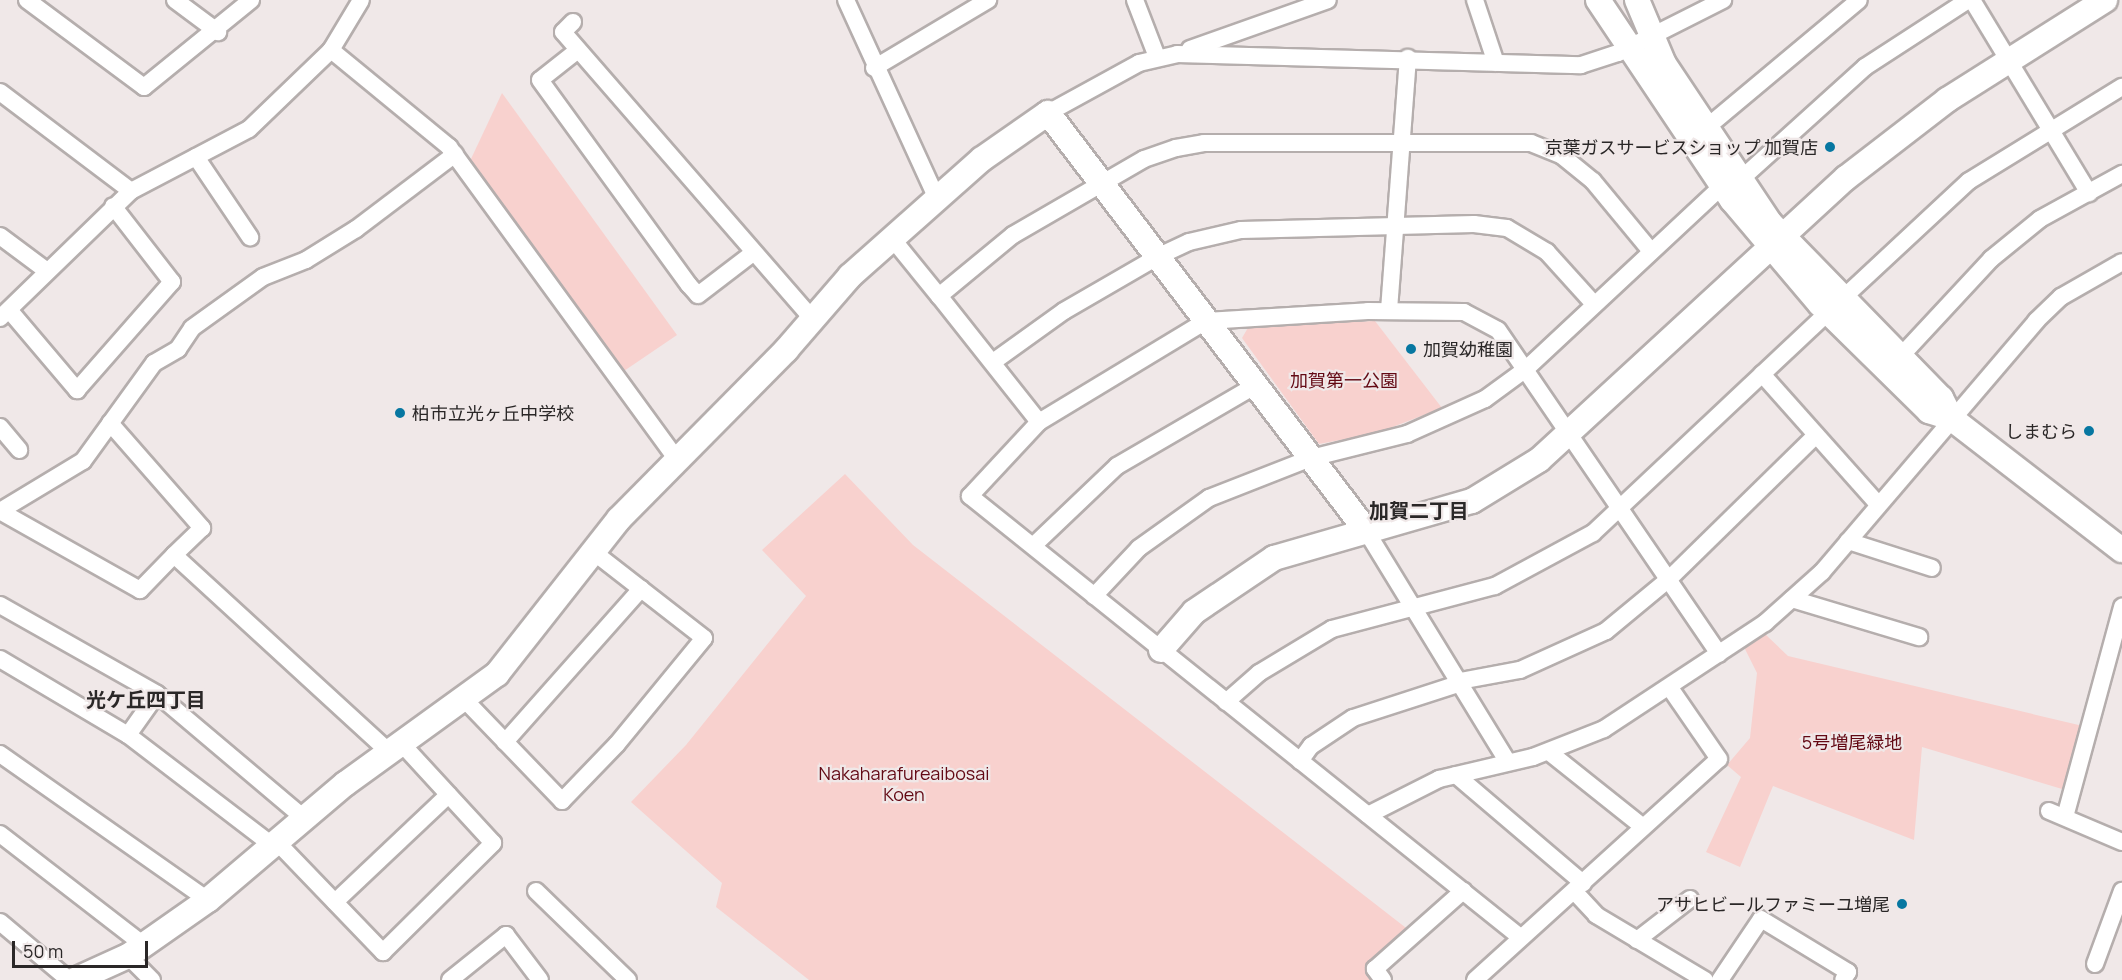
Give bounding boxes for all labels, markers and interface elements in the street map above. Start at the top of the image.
place label: 京葉ガスサービスショップ 加賀店 [1544,136,1818,158]
marker: 京葉ガスサービスショップ 加賀店 [1823,140,1837,154]
place label: 加賀幼稚園 [1423,338,1513,360]
marker: 加賀幼稚園 [1404,342,1418,356]
park label: 加賀第一公園 [1290,369,1398,391]
place label: 柏市立光ヶ丘中学校 [412,402,574,424]
marker: 柏市立光ヶ丘中学校 [393,406,407,420]
place label: しまむら [2005,420,2077,442]
marker: しまむら [2082,424,2096,438]
district label: 加賀二丁目 [1369,498,1469,522]
district label: 光ケ丘四丁目 [86,687,206,711]
park label: 5号増尾緑地 [1802,731,1902,753]
park label: Nakaharafureaibosai Koen [819,763,989,806]
place label: アサヒビールファミーユ増尾 [1656,893,1890,915]
marker: アサヒビールファミーユ増尾 [1895,897,1909,911]
scale bar [15,929,152,967]
text: 50 m [23,939,63,963]

